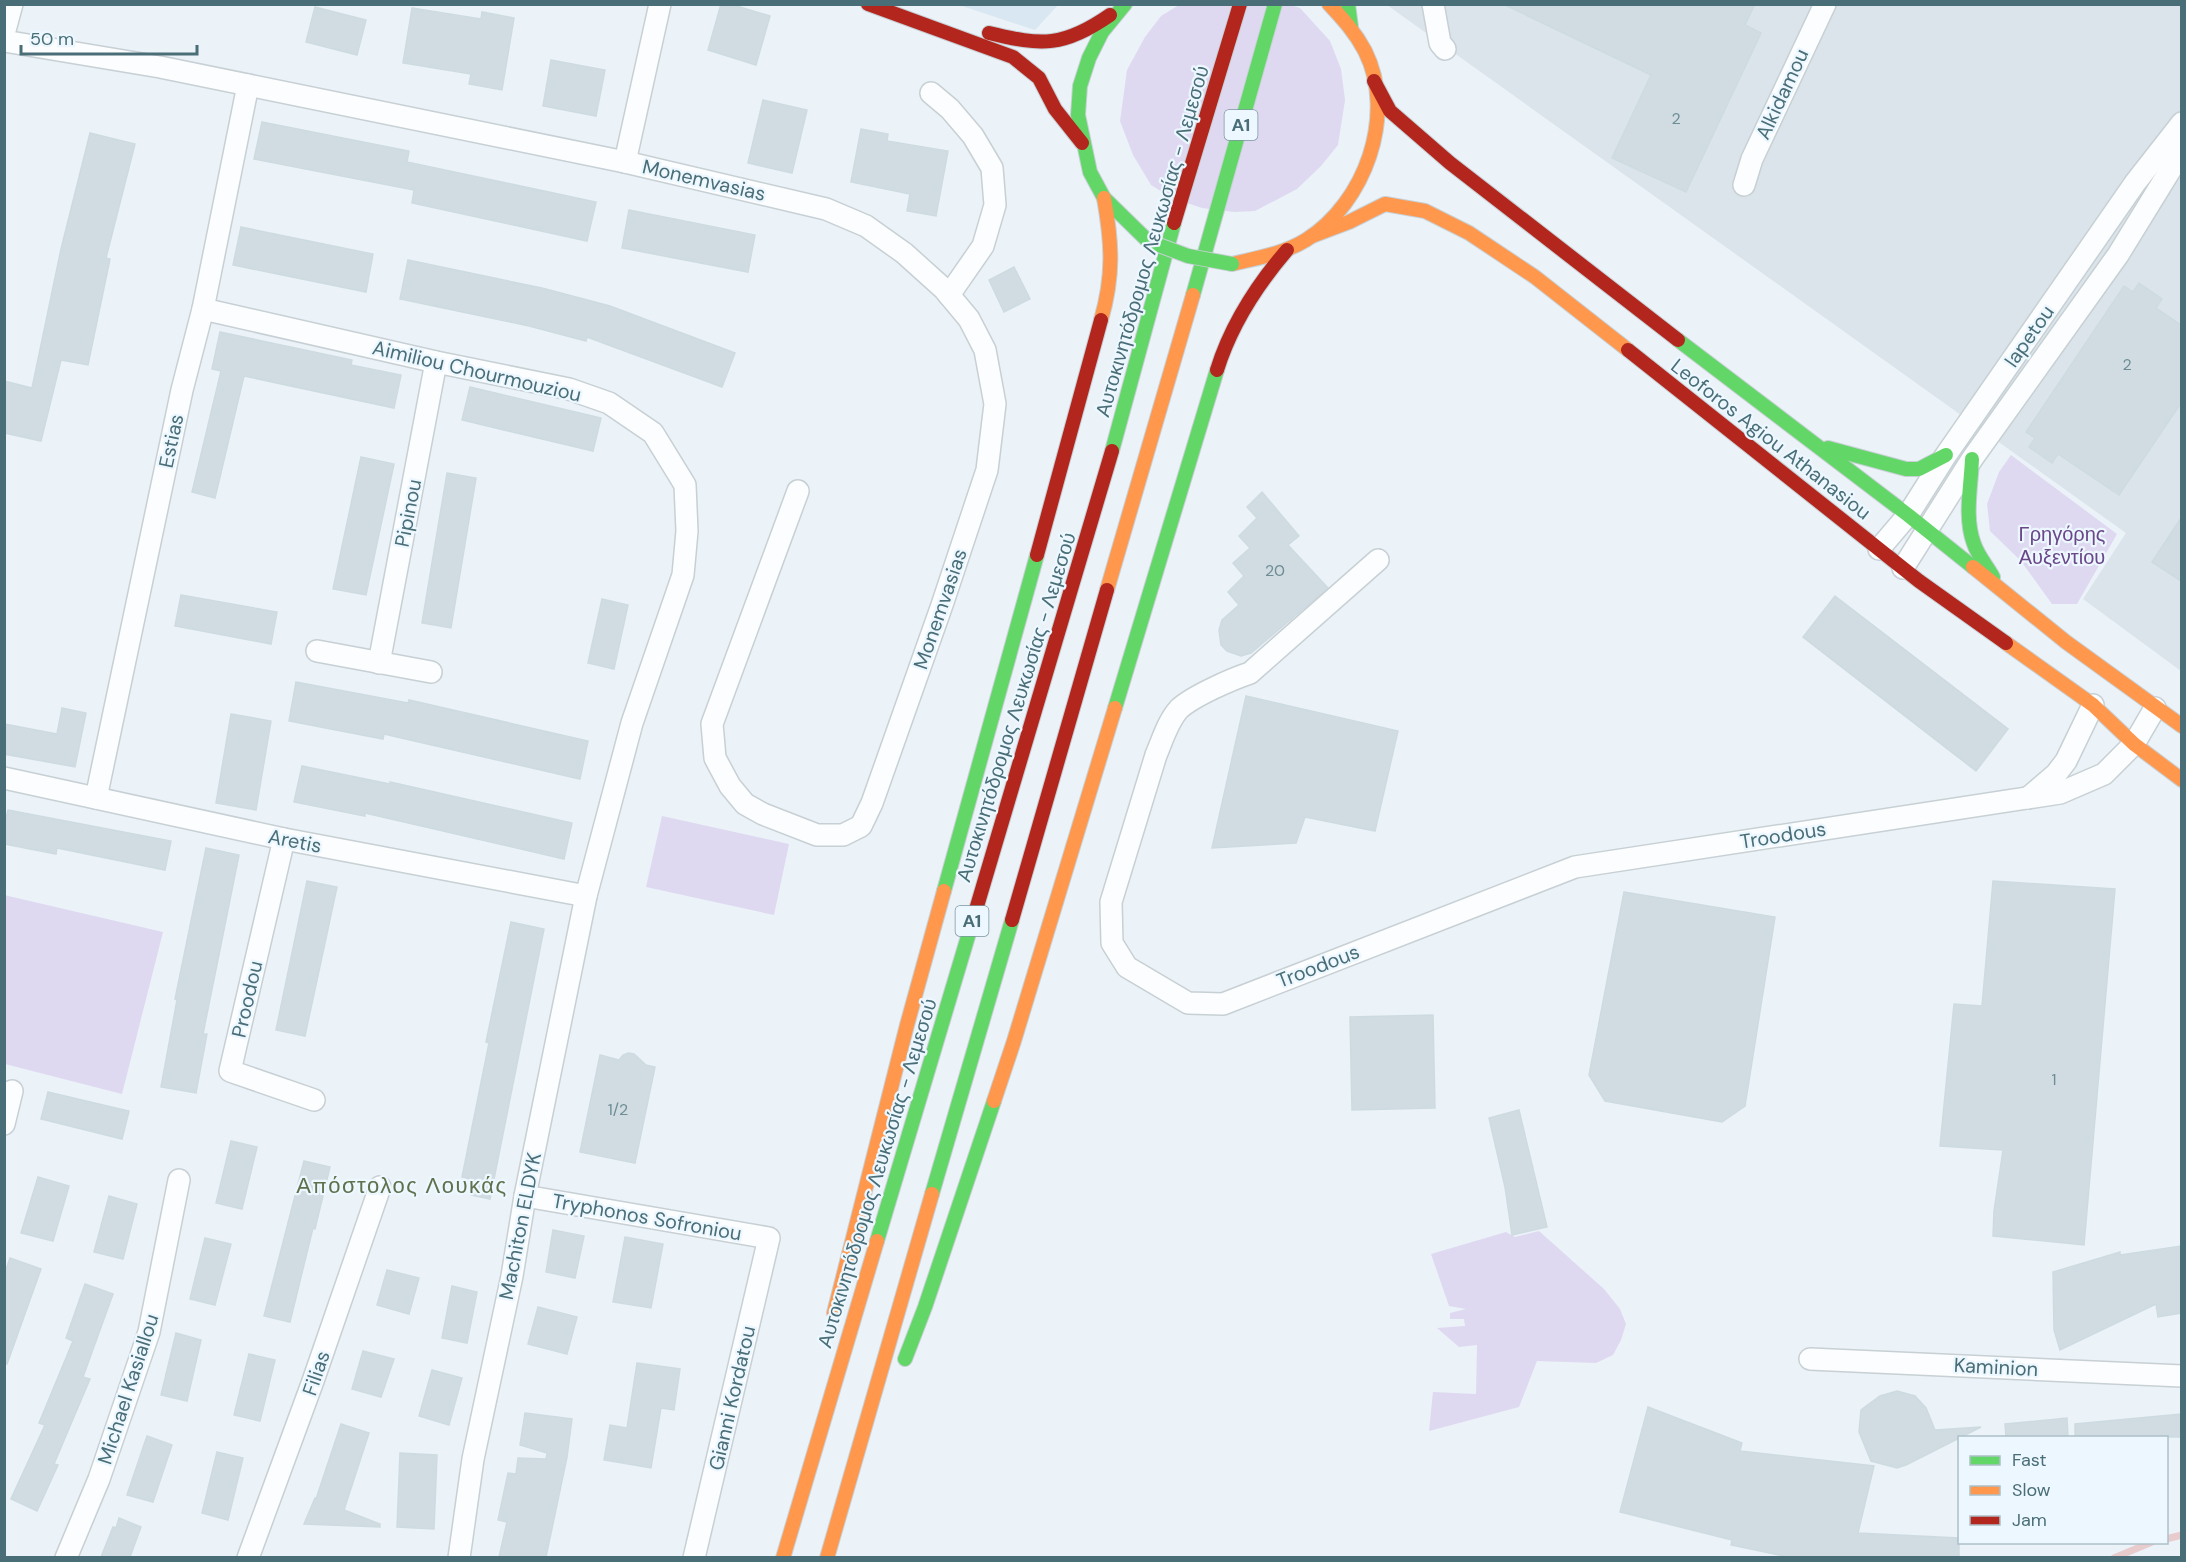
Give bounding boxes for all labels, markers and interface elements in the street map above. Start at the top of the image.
scale bar [21,18,196,56]
text: 50 m [30,27,74,51]
street label: Alkidamou [1750,44,1814,144]
street label: Αυτοκινητόδρομος Λευκωσίας - Λεμεσού [1089,62,1215,420]
house number: 2 [1671,108,1681,129]
road number: A1 [1224,110,1258,140]
street label: Monemvasias [640,153,768,207]
street label: Iapetou [1998,300,2060,372]
street label: Aimiliou Chourmouziou [370,334,584,408]
street label: Leoforos Agiou Athanasiou [1666,353,1876,525]
house number: 2 [2122,354,2132,375]
street label: Estias [153,412,189,470]
street label: Pipinou [389,477,427,549]
park label: Γρηγόρης Αυξεντίου [2019,521,2106,570]
street label: Αυτοκινητόδρομος Λευκωσίας - Λεμεσού [950,529,1082,885]
street label: Monemvasias [907,545,973,673]
house number: 20 [1265,560,1285,581]
street label: Troodous [1738,815,1828,855]
street label: Aretis [266,823,324,859]
road number: A1 [956,906,988,936]
street label: Troodous [1273,938,1363,994]
street label: Proodou [226,958,268,1040]
street label: Αυτοκινητόδρομος Λευκωσίας - Λεμεσού [811,995,943,1351]
house number: 1 [2052,1069,2057,1090]
house number: 1/2 [608,1099,628,1120]
street label: Machiton ELDYK [493,1150,547,1302]
district label: Απόστολος Λουκάς [296,1171,508,1200]
street label: Tryphonos Sofroniou [550,1188,744,1246]
street label: Michael Kasiallou [91,1310,165,1468]
street label: Gianni Kordatou [703,1323,761,1473]
street label: Filias [296,1347,336,1399]
street label: Kaminion [1953,1352,2039,1382]
legend [1958,1436,2168,1544]
text: Fast [2012,1448,2047,1472]
text: Slow [2012,1478,2051,1502]
text: Jam [2012,1508,2047,1532]

